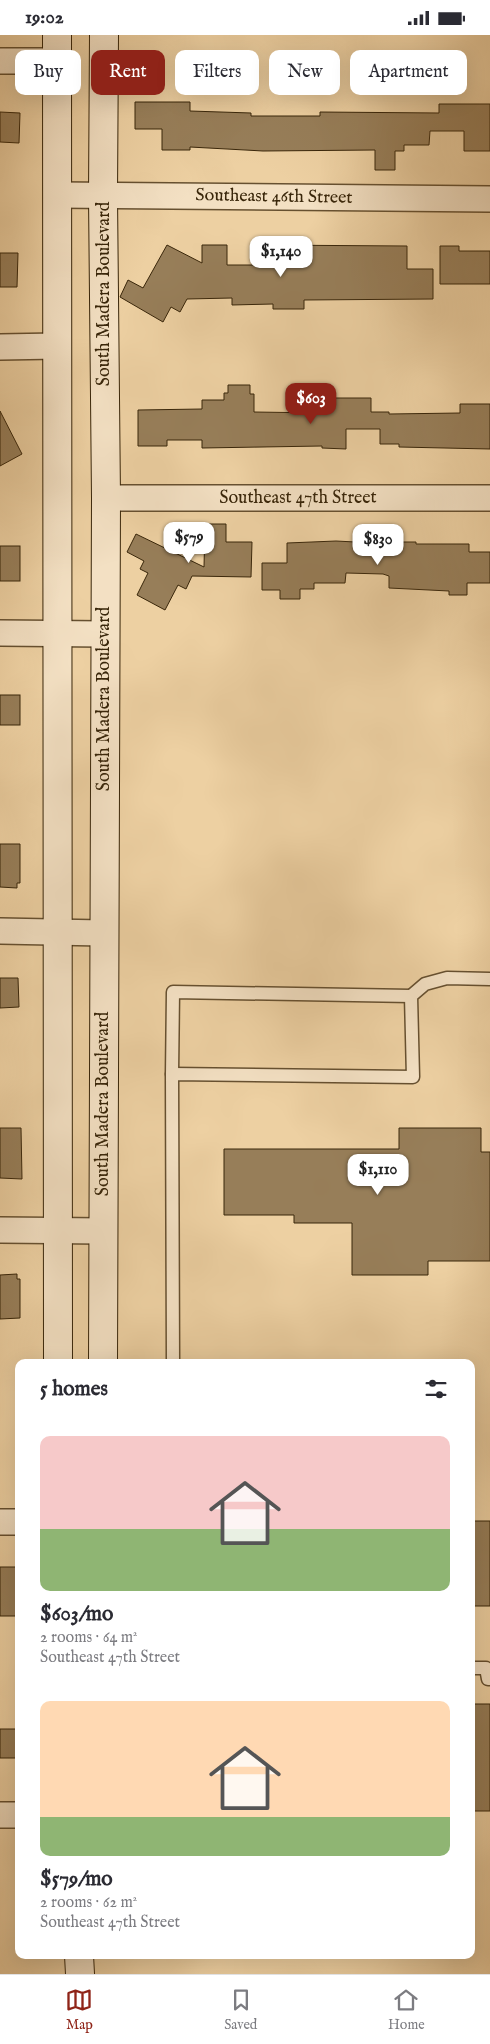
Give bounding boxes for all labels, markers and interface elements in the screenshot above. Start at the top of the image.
text: 19:02 [25,6,64,30]
chip: Buy [15,50,81,95]
chip: Rent [91,50,165,95]
chip: Filters [175,50,259,95]
chip: New [269,50,340,95]
chip: Apartment [350,50,467,95]
street label: Southeast 46th Street [195,184,353,210]
street label: South Madera Boulevard [93,201,116,386]
pin: $1,140 [240,235,322,278]
text: $1,140 [261,242,301,262]
pin: $603 [281,383,341,425]
text: $603 [296,389,326,409]
street label: Southeast 47th Street [219,487,377,510]
pin: $579 [159,521,219,564]
pin: $830 [348,523,408,566]
text: $579 [174,528,204,548]
text: $830 [364,530,392,550]
street label: South Madera Boulevard [93,606,116,791]
street label: South Madera Boulevard [92,1011,115,1196]
pin: $1,110 [337,1153,419,1196]
text: $1,110 [359,1160,397,1180]
icon: filters [422,1375,450,1403]
text: 5 homes [40,1376,108,1403]
icon: home [200,1468,290,1558]
text: $603/mo [40,1601,113,1628]
text: 2 rooms · 64 m² [40,1628,138,1648]
text: Southeast 47th Street [40,1648,180,1668]
icon: home [200,1733,290,1823]
text: $579/mo [40,1866,113,1893]
text: 2 rooms · 62 m² [40,1893,137,1913]
text: Southeast 47th Street [40,1913,180,1933]
tab: Map [65,1986,93,2034]
tab: Saved [224,1986,257,2034]
tab: Home [388,1986,425,2034]

